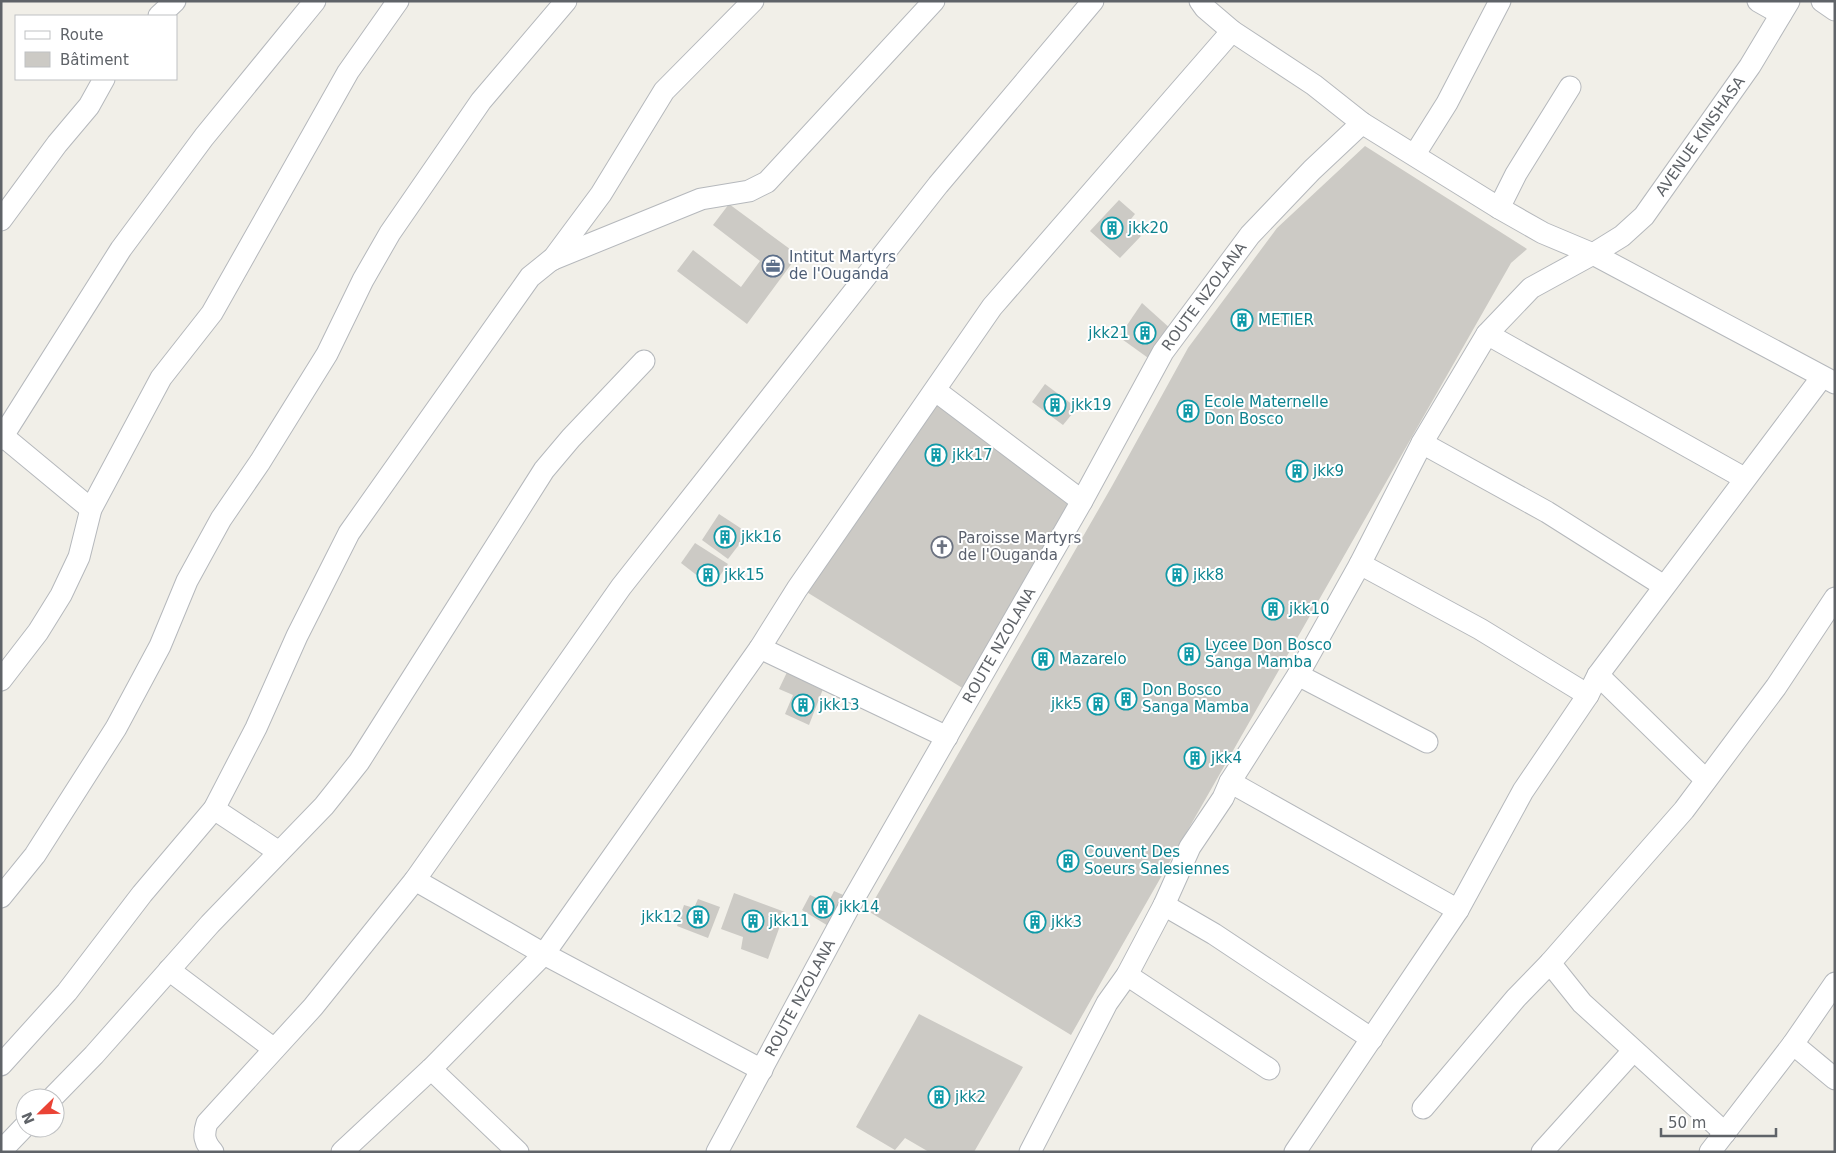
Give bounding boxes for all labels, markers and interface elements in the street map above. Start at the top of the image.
legend [15,15,178,80]
text: Route [60,26,104,44]
text: Bâtiment [60,51,129,69]
street label: AVENUE KINSHASA [1652,72,1749,200]
building icon: jkk20 [1100,216,1124,240]
place label: jkk20 [1127,219,1169,237]
street label: ROUTE NZOLANA [1158,238,1251,354]
place label: Intitut Martyrs de l'Ouganda [789,248,896,283]
office icon: Intitut Martyrs de l'Ouganda [761,254,785,278]
building icon: METIER [1230,308,1254,332]
place label: METIER [1258,311,1314,329]
building icon: jkk21 [1133,321,1157,345]
place label: jkk21 [1087,324,1129,342]
building icon: jkk19 [1043,393,1067,417]
place label: Ecole Maternelle Don Bosco [1204,393,1329,428]
place label: jkk19 [1070,396,1112,414]
building icon: Ecole Maternelle Don Bosco [1176,399,1200,423]
building icon: jkk17 [924,443,948,467]
place label: jkk17 [951,446,993,464]
building icon: jkk9 [1285,459,1309,483]
place label: jkk9 [1312,462,1344,480]
building icon: jkk16 [713,525,737,549]
place label: jkk16 [740,528,782,546]
place label: Paroisse Martyrs de l'Ouganda [958,529,1082,564]
church icon: Paroisse Martyrs de l'Ouganda [930,535,954,559]
building icon: jkk15 [696,563,720,587]
building icon: jkk8 [1165,563,1189,587]
place label: jkk15 [723,566,765,584]
place label: jkk8 [1192,566,1224,584]
street label: ROUTE NZOLANA [959,584,1040,706]
building icon: jkk10 [1261,597,1285,621]
place label: jkk10 [1288,600,1330,618]
place label: Lycee Don Bosco Sanga Mamba [1205,636,1332,671]
building icon: Lycee Don Bosco Sanga Mamba [1177,642,1201,666]
building icon: Mazarelo [1031,647,1055,671]
place label: Mazarelo [1059,650,1127,668]
place label: Don Bosco Sanga Mamba [1142,681,1249,716]
building icon: Don Bosco Sanga Mamba [1114,687,1138,711]
building icon: jkk5 [1086,692,1110,716]
building icon: jkk13 [791,693,815,717]
place label: jkk5 [1050,695,1082,713]
place label: jkk13 [818,696,860,714]
building icon: jkk4 [1183,746,1207,770]
place label: jkk4 [1210,749,1242,767]
place label: Couvent Des Soeurs Salesiennes [1084,843,1230,878]
building icon: Couvent Des Soeurs Salesiennes [1056,849,1080,873]
building icon: jkk14 [811,895,835,919]
place label: jkk14 [838,898,880,916]
building icon: jkk12 [686,905,710,929]
place label: jkk12 [640,908,682,926]
building icon: jkk11 [741,909,765,933]
building icon: jkk3 [1023,910,1047,934]
place label: jkk11 [768,912,810,930]
place label: jkk3 [1050,913,1082,931]
street label: ROUTE NZOLANA [761,936,839,1060]
building icon: jkk2 [927,1085,951,1109]
north arrow [15,1088,65,1138]
place label: jkk2 [954,1088,986,1106]
scale bar [1661,1106,1776,1138]
text: N [18,1110,38,1127]
text: 50 m [1668,1114,1706,1132]

